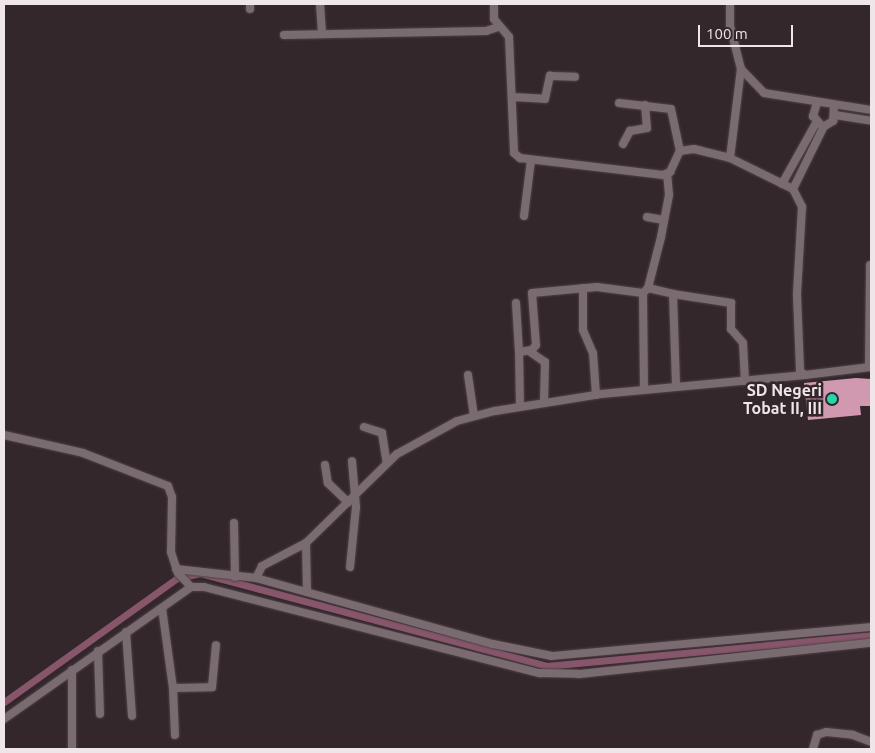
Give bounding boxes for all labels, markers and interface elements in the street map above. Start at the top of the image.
scale bar [700,15,795,47]
text: 100 m [706,25,748,42]
place label: SD Negeri Tobat II, III [743,380,822,418]
marker: SD Negeri Tobat II, III [826,393,838,405]

